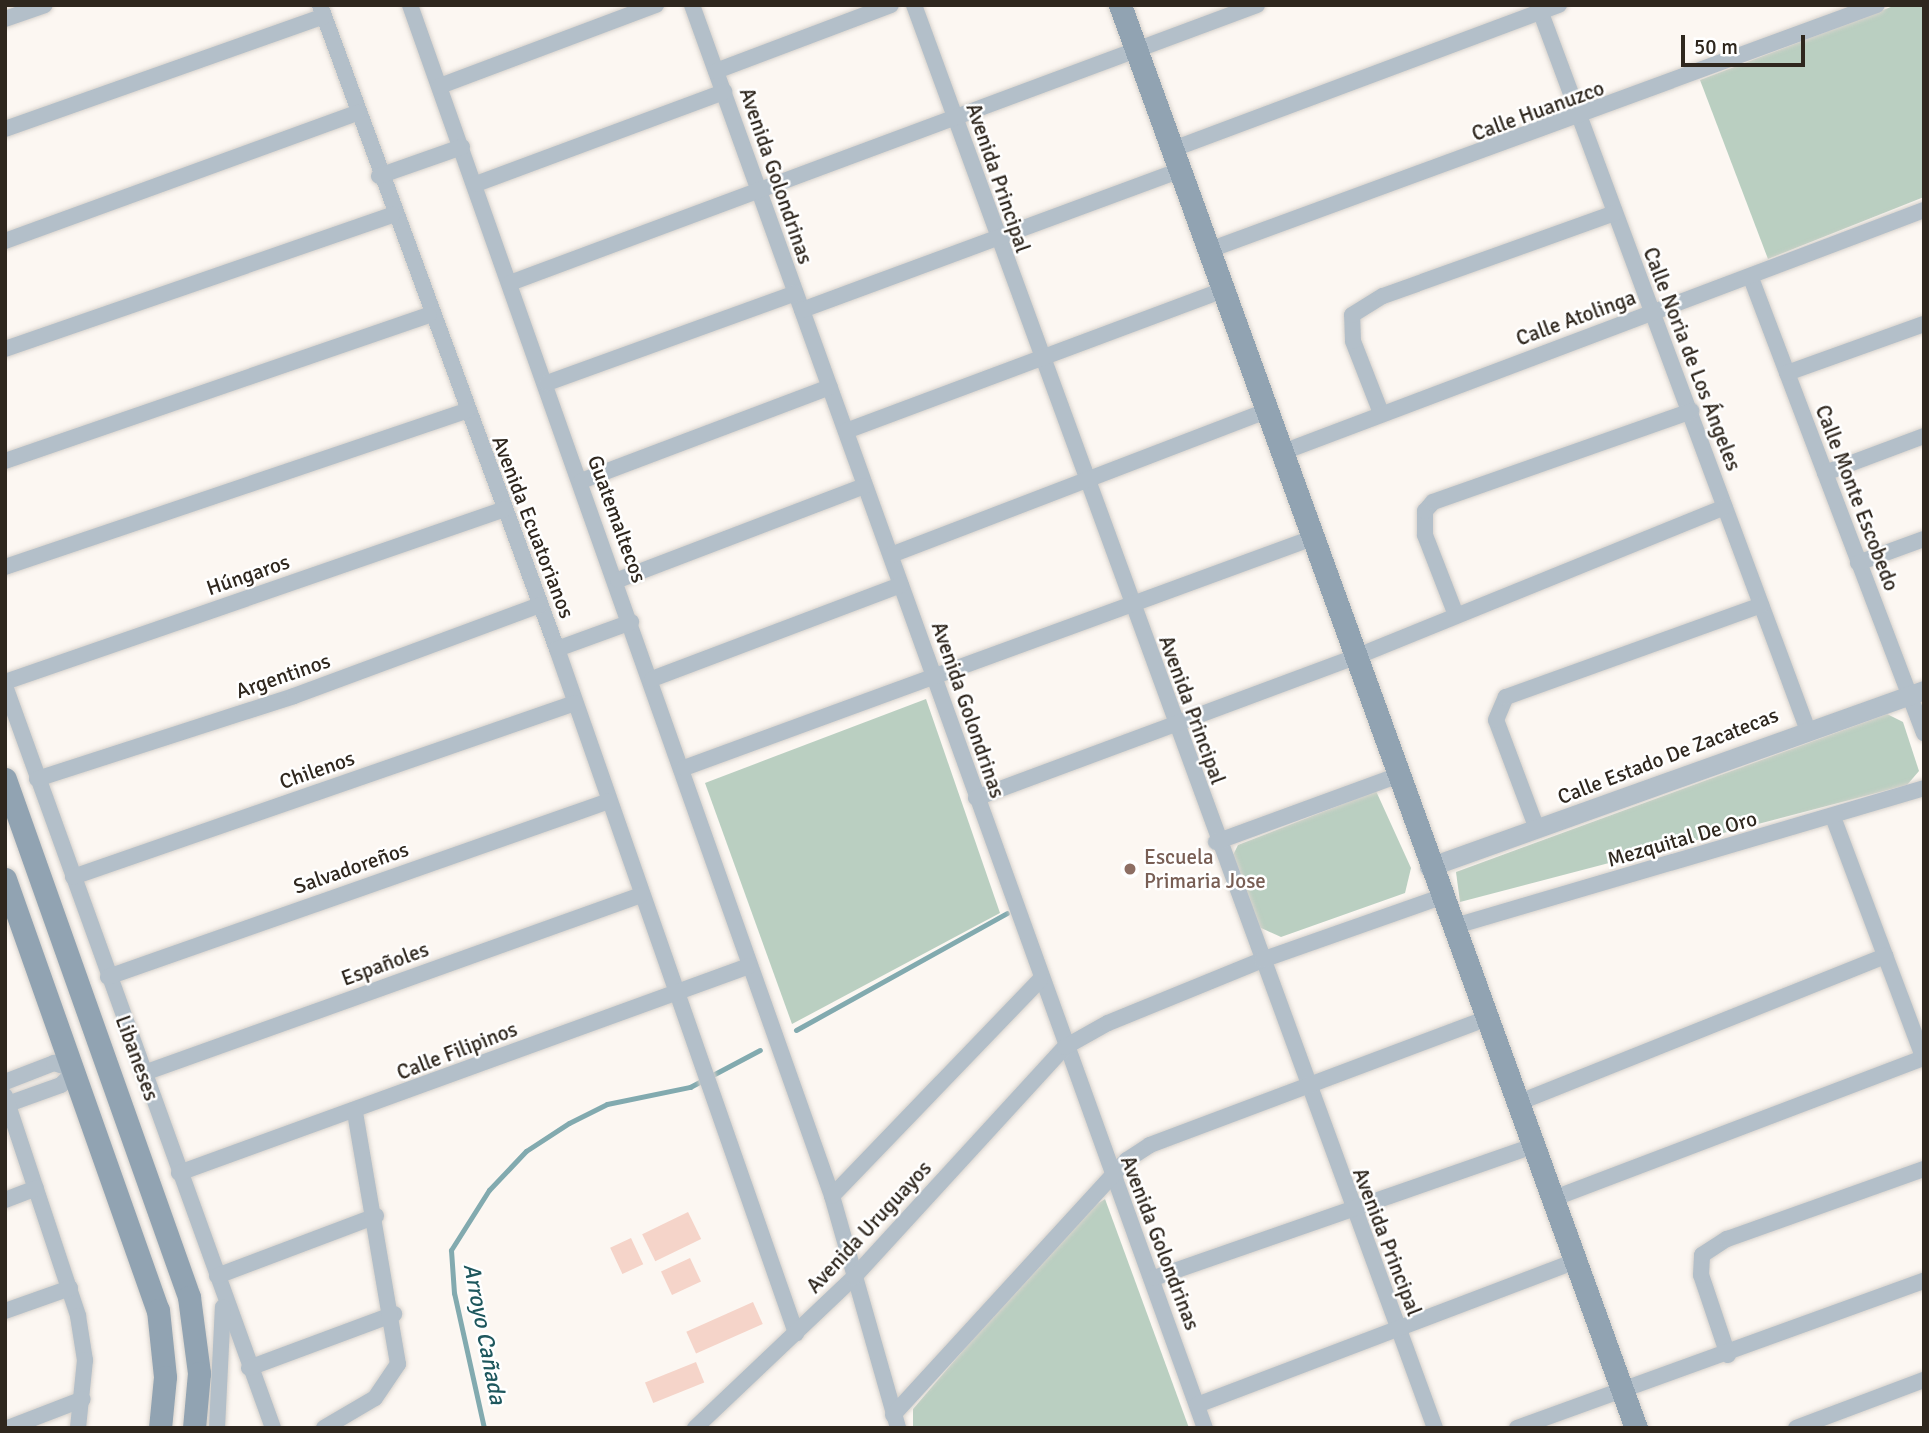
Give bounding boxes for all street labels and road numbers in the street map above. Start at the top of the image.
street label: Calle Huanuzco [1468,75,1608,147]
street label: Avenida Golondrinas [734,85,818,267]
street label: Avenida Principal [961,100,1035,256]
street label: Calle Noria de Los Ángeles [1638,244,1746,474]
street label: Calle Atolinga [1513,285,1639,351]
street label: Calle Monte Escobedo [1810,401,1904,595]
street label: Avenida Ecuatorianos [487,432,579,622]
street label: Guatemaltecos [582,452,652,586]
street label: Húngaros [203,549,293,601]
street label: Avenida Golondrinas [926,619,1010,801]
street label: Avenida Principal [1153,632,1231,788]
street label: Argentinos [232,648,334,704]
street label: Calle Estado De Zacatecas [1554,702,1782,810]
street label: Chilenos [276,745,358,795]
street label: Mezquital De Oro [1604,806,1760,872]
street label: Salvadoreños [290,837,412,899]
street label: Españoles [338,937,432,991]
street label: Libaneses [110,1012,164,1104]
street label: Calle Filipinos [393,1016,521,1086]
street label: Avenida Golondrinas [1115,1152,1205,1334]
street label: Avenida Uruguayos [801,1156,937,1298]
street label: Avenida Principal [1347,1164,1427,1320]

